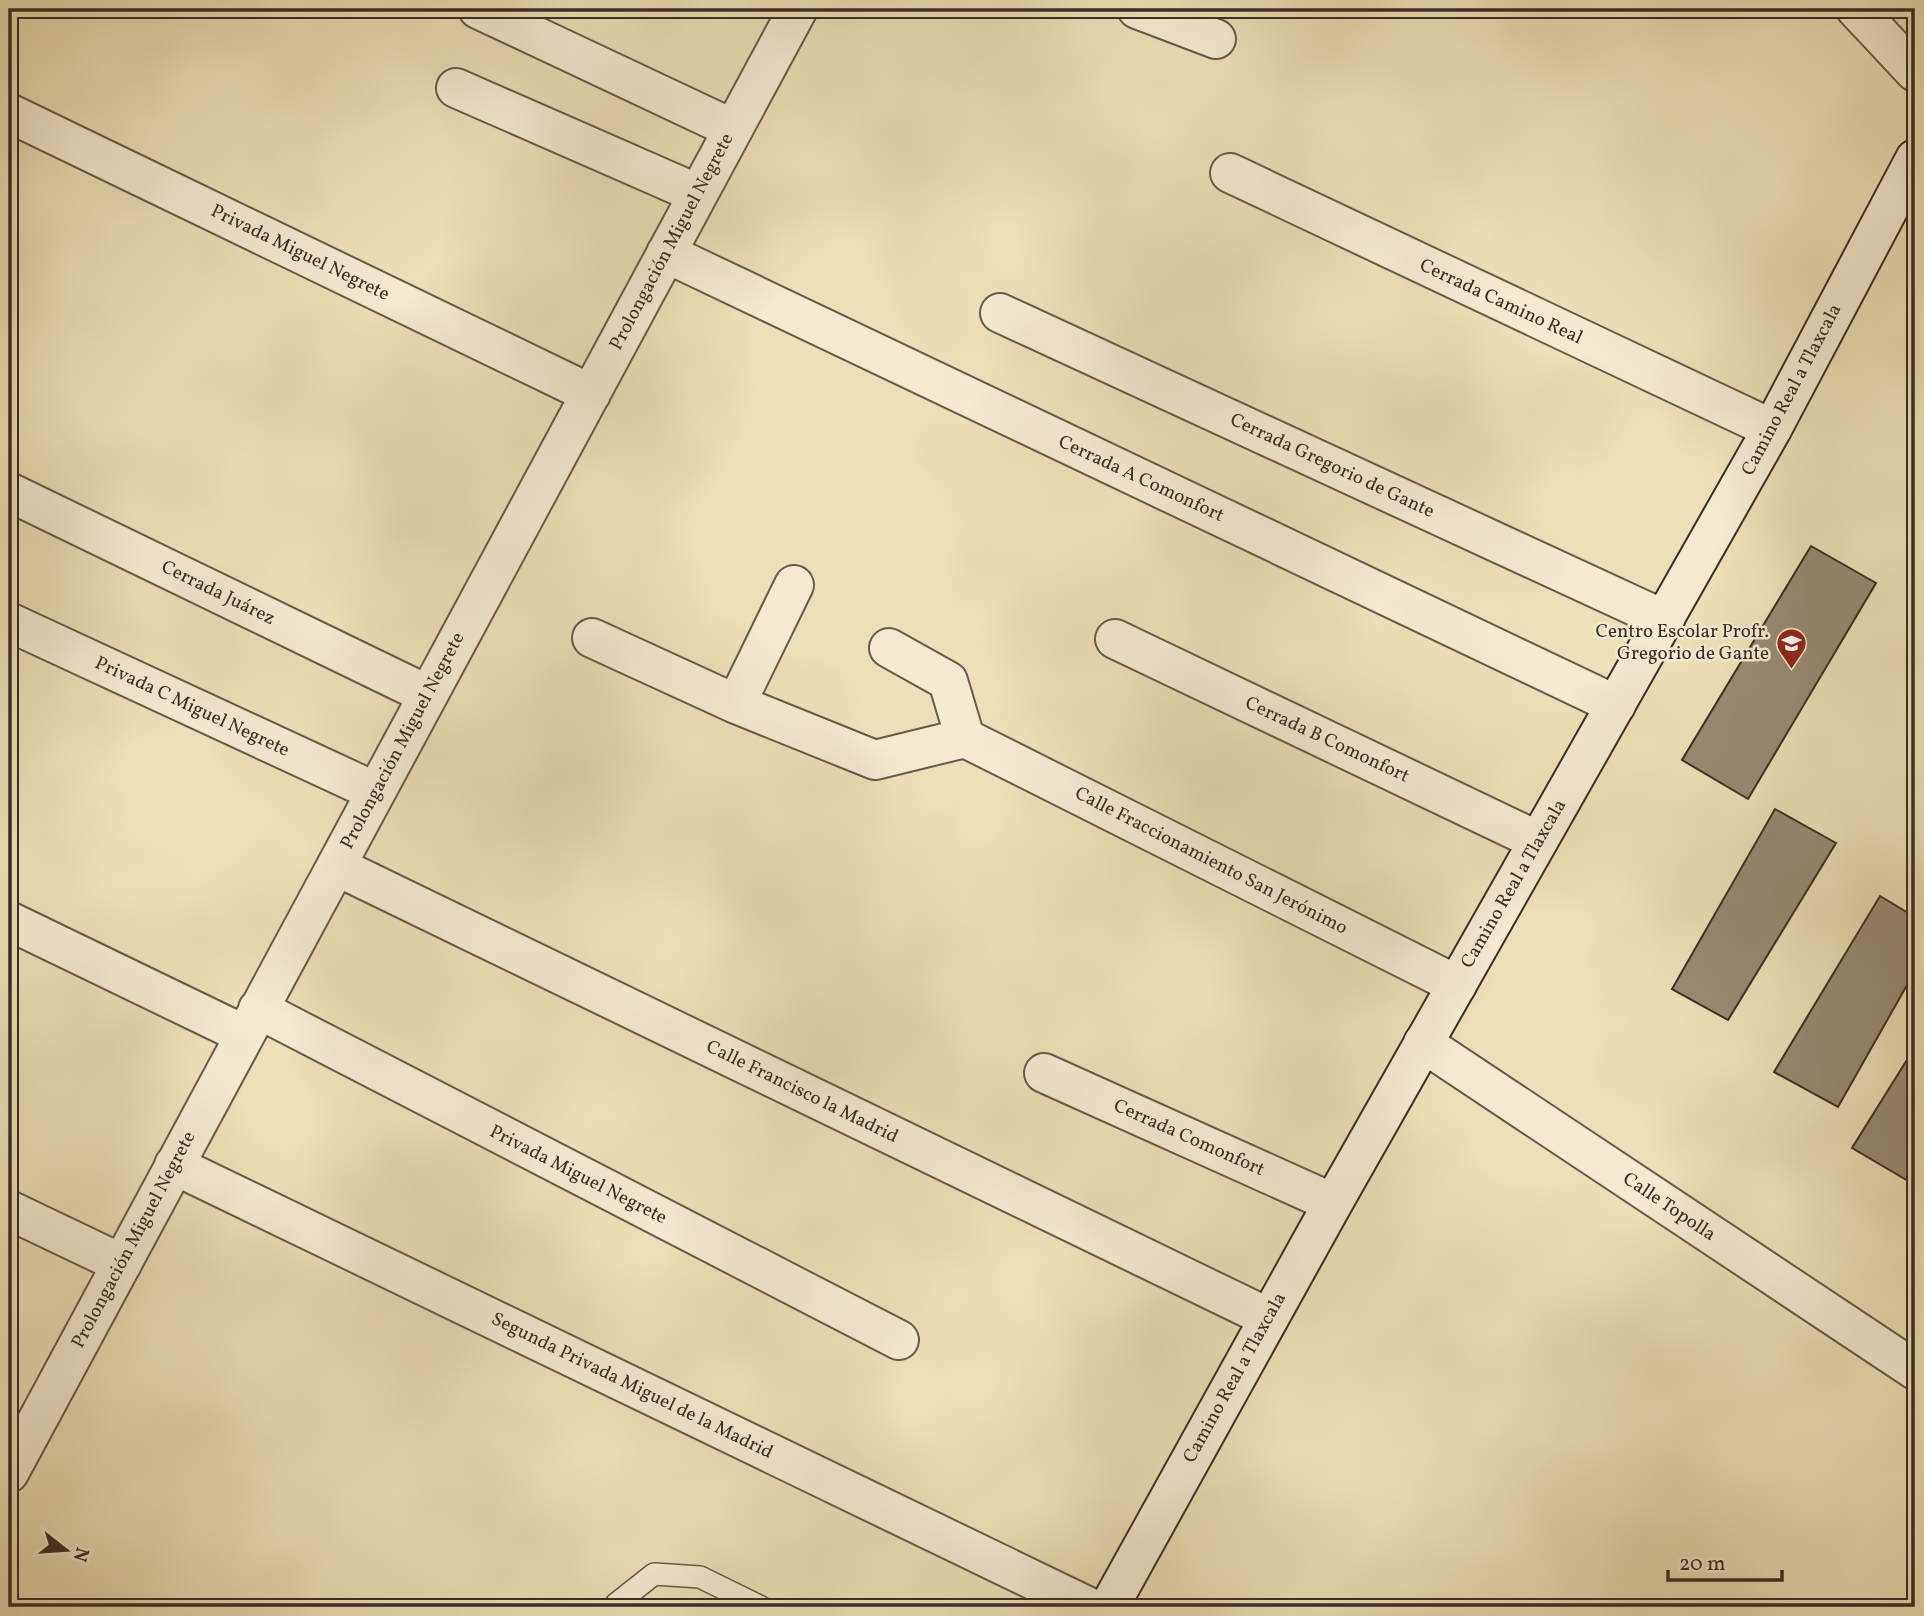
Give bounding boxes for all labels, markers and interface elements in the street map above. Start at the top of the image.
street label: Prolongación Miguel Negrete [604,129,740,355]
street label: Privada Miguel Negrete [206,198,394,308]
street label: Cerrada Camino Real [1415,253,1587,351]
street label: Camino Real a Tlaxcala [1736,299,1848,481]
street label: Cerrada Gregorio de Gante [1226,407,1438,525]
street label: Cerrada A Comonfort [1054,429,1228,529]
street label: Cerrada Juárez [157,554,279,632]
place label: Centro Escolar Profr. Gregorio de Gante [1596,619,1769,667]
school or university icon: Centro Escolar Profr. Gregorio de Gante [1775,626,1809,670]
street label: Prolongación Miguel Negrete [335,628,471,854]
street label: Privada C Miguel Negrete [90,650,294,764]
street label: Cerrada B Comonfort [1241,691,1414,790]
street label: Calle Fraccionamiento San Jerónimo [1070,781,1352,941]
street label: Camino Real a Tlaxcala [1455,795,1573,973]
street label: Calle Francisco la Madrid [702,1034,902,1150]
street label: Cerrada Comonfort [1109,1093,1269,1183]
street label: Privada Miguel Negrete [485,1119,671,1231]
street label: Prolongación Miguel Negrete [66,1127,202,1353]
street label: Calle Topolla [1617,1166,1721,1248]
street label: Camino Real a Tlaxcala [1177,1288,1293,1468]
street label: Segunda Privada Miguel de la Madrid [487,1306,777,1466]
north arrow [32,1514,102,1584]
scale bar [1668,1539,1782,1583]
text: N [66,1544,95,1565]
text: 20 m [1679,1550,1725,1579]

